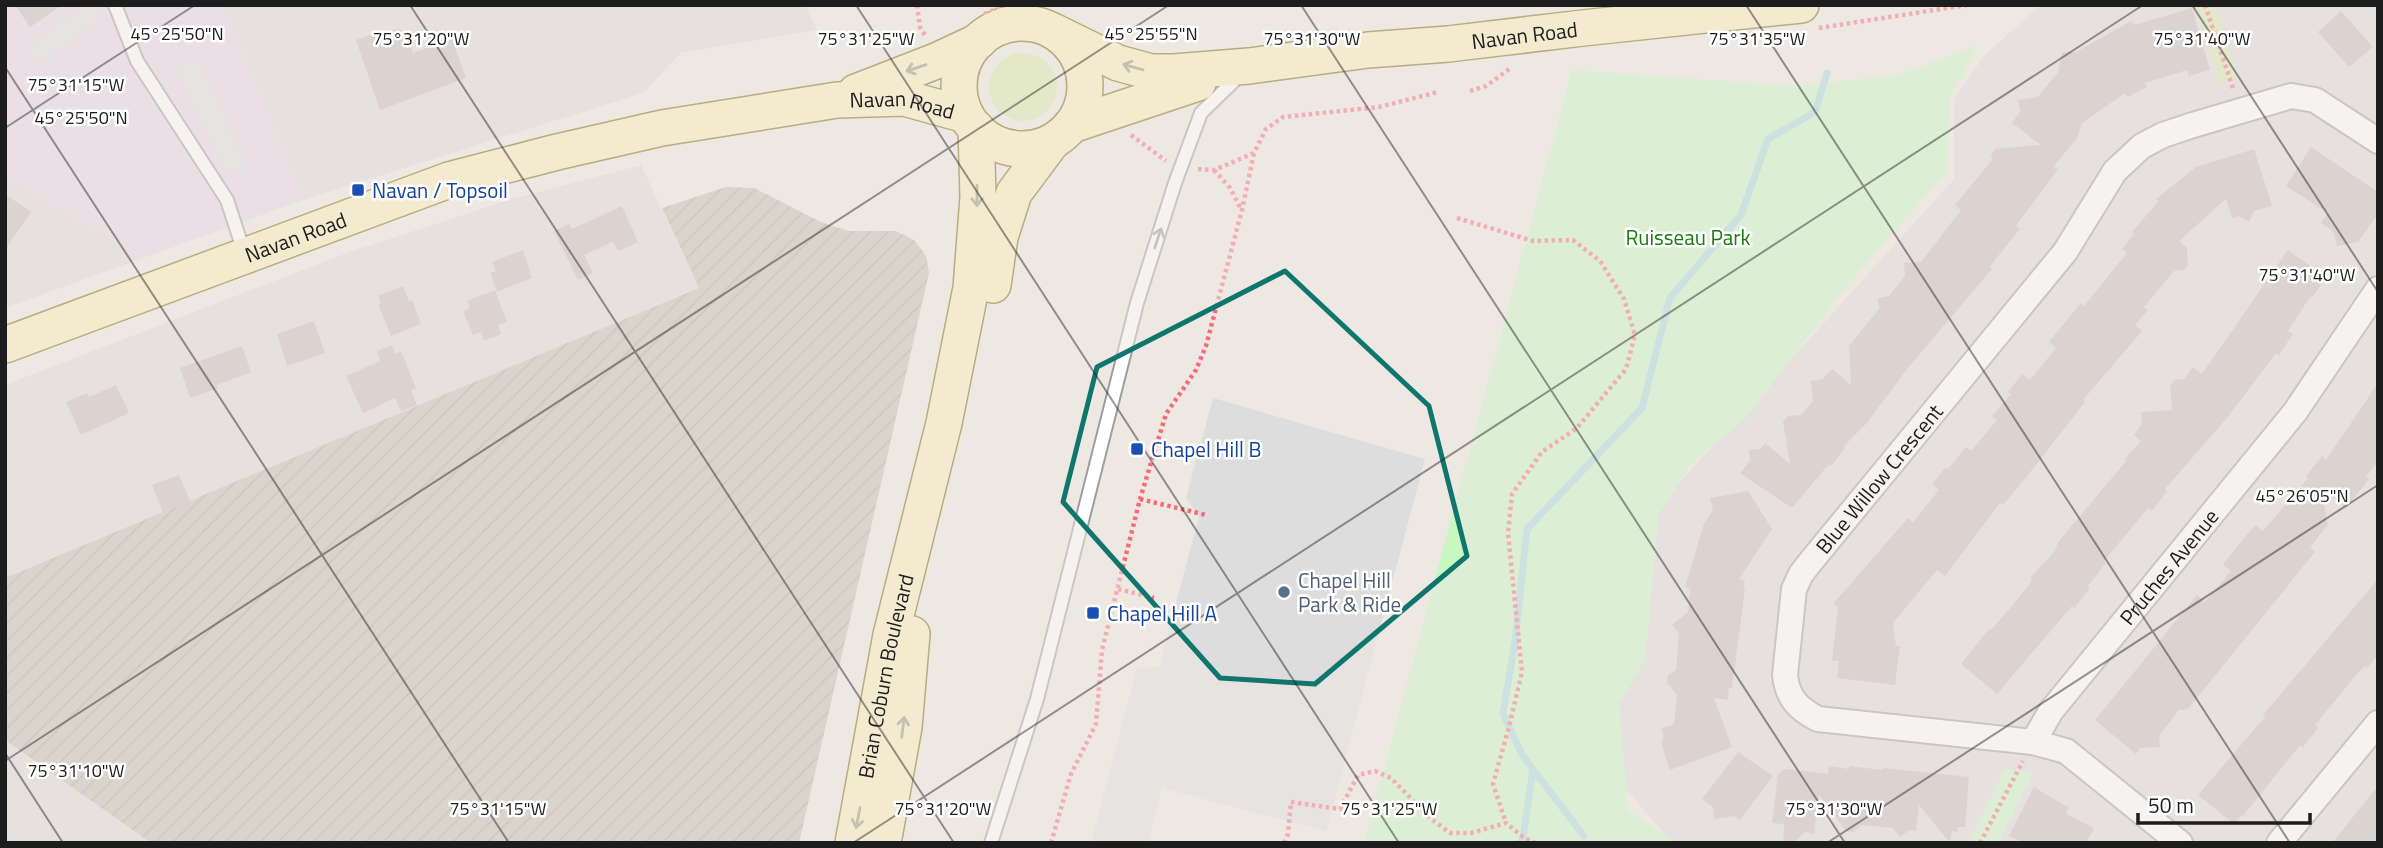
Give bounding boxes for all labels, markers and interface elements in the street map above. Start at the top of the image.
street label: Navan Road [1470,13,1579,57]
text: 45°25'50"N [130,20,224,47]
text: 45°25'55"N [1104,20,1198,47]
text: 75°31'20"W [373,25,470,52]
text: 75°31'25"W [818,25,915,52]
text: 75°31'30"W [1264,25,1361,52]
text: 75°31'35"W [1709,25,1806,52]
text: 75°31'40"W [2154,25,2251,52]
one-way arrow [1122,60,1144,73]
one-way arrow [906,63,928,75]
text: 75°31'15"W [28,71,125,98]
street label: Navan Road [849,82,958,127]
text: 45°25'50"N [34,104,128,131]
place label: Navan / Topsoil [372,174,508,206]
marker: Navan / Topsoil [350,182,366,198]
one-way arrow [970,185,984,208]
street label: Navan Road [240,203,351,271]
park label: Ruisseau Park [1625,221,1751,253]
one-way arrow [1152,227,1165,249]
text: 75°31'40"W [2259,261,2356,288]
street label: Blue Willow Crescent [1808,396,1951,561]
place label: Chapel Hill B [1151,433,1261,465]
marker: Chapel Hill B [1129,441,1145,457]
text: 45°26'05"N [2255,482,2349,509]
street label: Pruches Avenue [2111,502,2226,632]
place label: Chapel Hill Park & Ride [1298,564,1401,620]
street label: Brian Coburn Boulevard [849,570,922,781]
marker: Chapel Hill Park & Ride [1276,584,1292,600]
place label: Chapel Hill A [1107,597,1217,629]
marker: Chapel Hill A [1085,605,1101,621]
one-way arrow [897,716,910,739]
text: 75°31'10"W [28,757,125,784]
scale bar [2138,782,2310,826]
text: 50 m [2148,789,2194,821]
text: 75°31'15"W [450,795,547,822]
text: 75°31'20"W [895,795,992,822]
text: 75°31'25"W [1341,795,1438,822]
text: 75°31'30"W [1786,795,1883,822]
one-way arrow [851,806,864,829]

